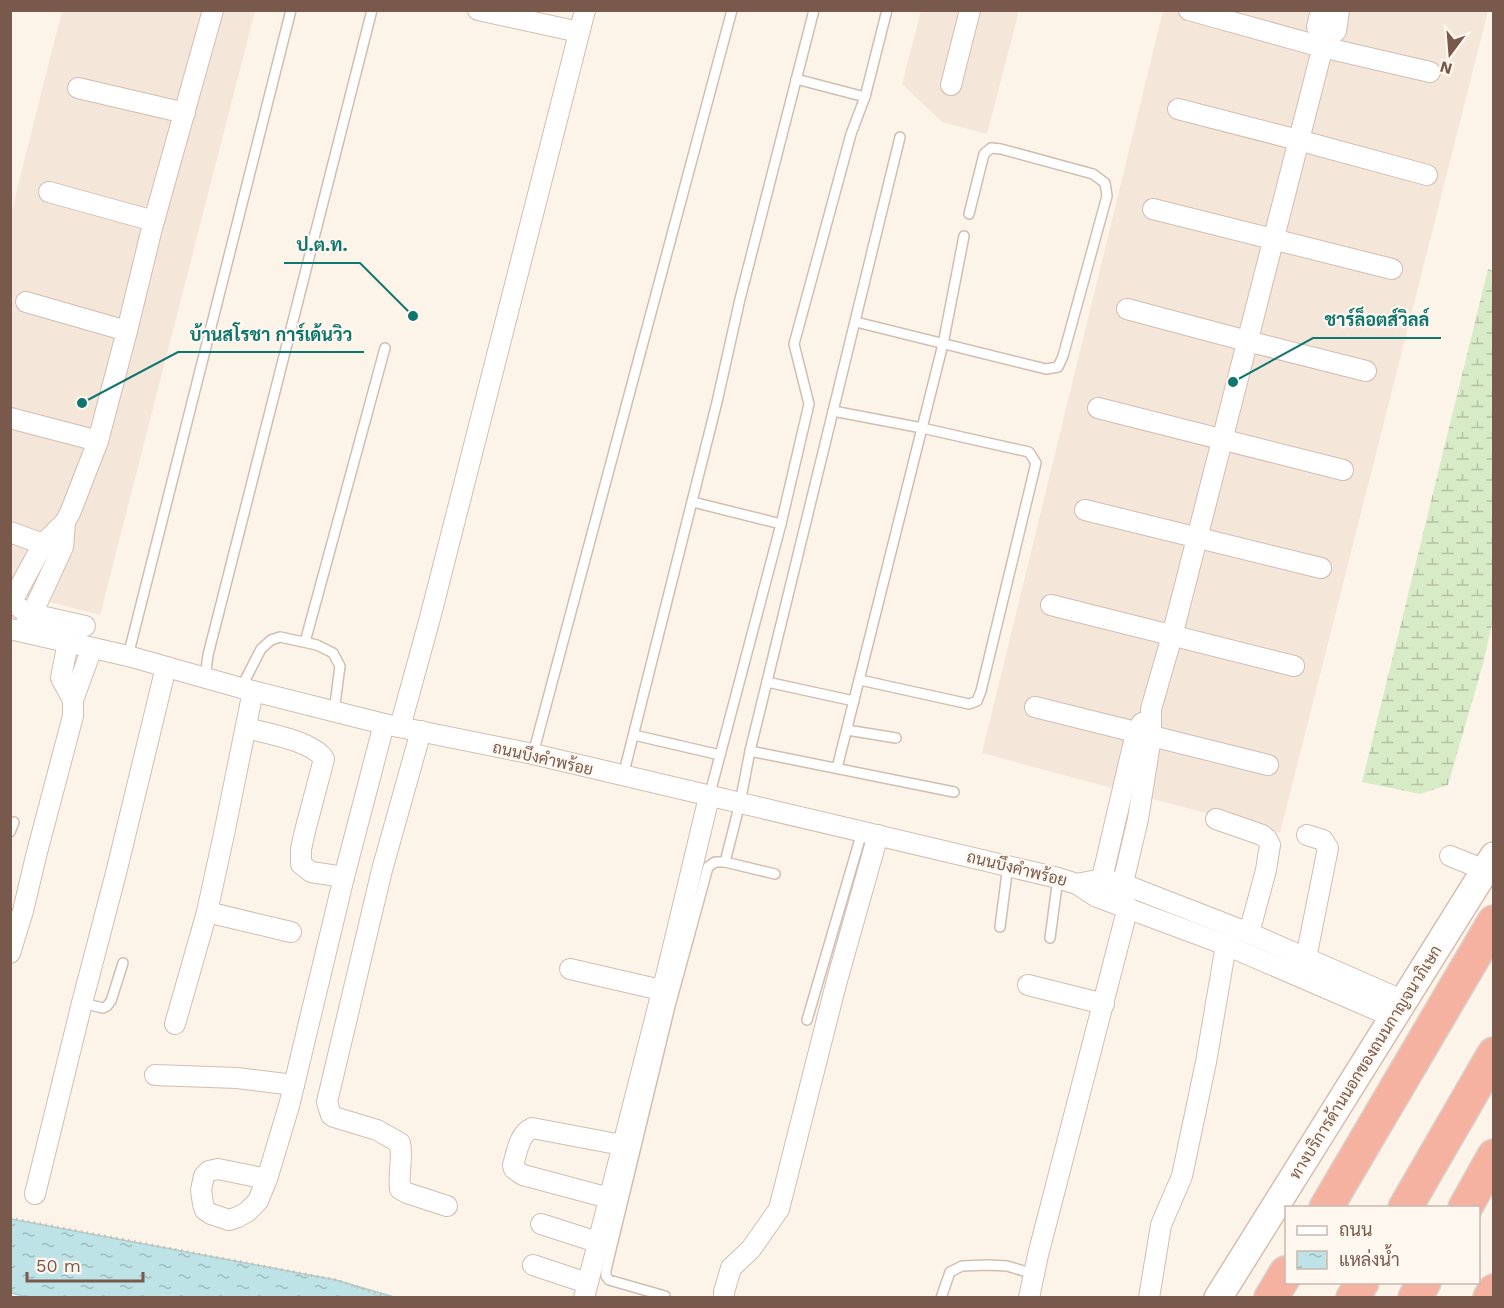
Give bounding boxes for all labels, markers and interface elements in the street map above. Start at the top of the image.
north arrow [1420,24,1480,84]
text: N [1438,57,1454,79]
callout: ป.ต.ท. [284,227,360,263]
text: ป.ต.ท. [296,234,348,255]
callout: ชาร์ล็อตส์วิลล์ [1313,302,1441,338]
text: ชาร์ล็อตส์วิลล์ [1325,306,1430,330]
callout: บ้านสโรชา การ์เด้นวิว [178,316,364,352]
text: บ้านสโรชา การ์เด้นวิว [190,322,352,345]
street label: ถนนบึงคำพร้อย [491,737,595,779]
street label: ถนนบึงคำพร้อย [965,846,1069,890]
street label: ทางบริการด้านนอกของถนนกาญจนาภิเษก [1284,941,1446,1183]
legend [1285,1206,1480,1284]
text: ถนน [1339,1219,1372,1240]
text: แหล่งน้ำ [1339,1244,1400,1270]
scale bar [27,1245,142,1283]
text: 50 m [36,1255,81,1276]

